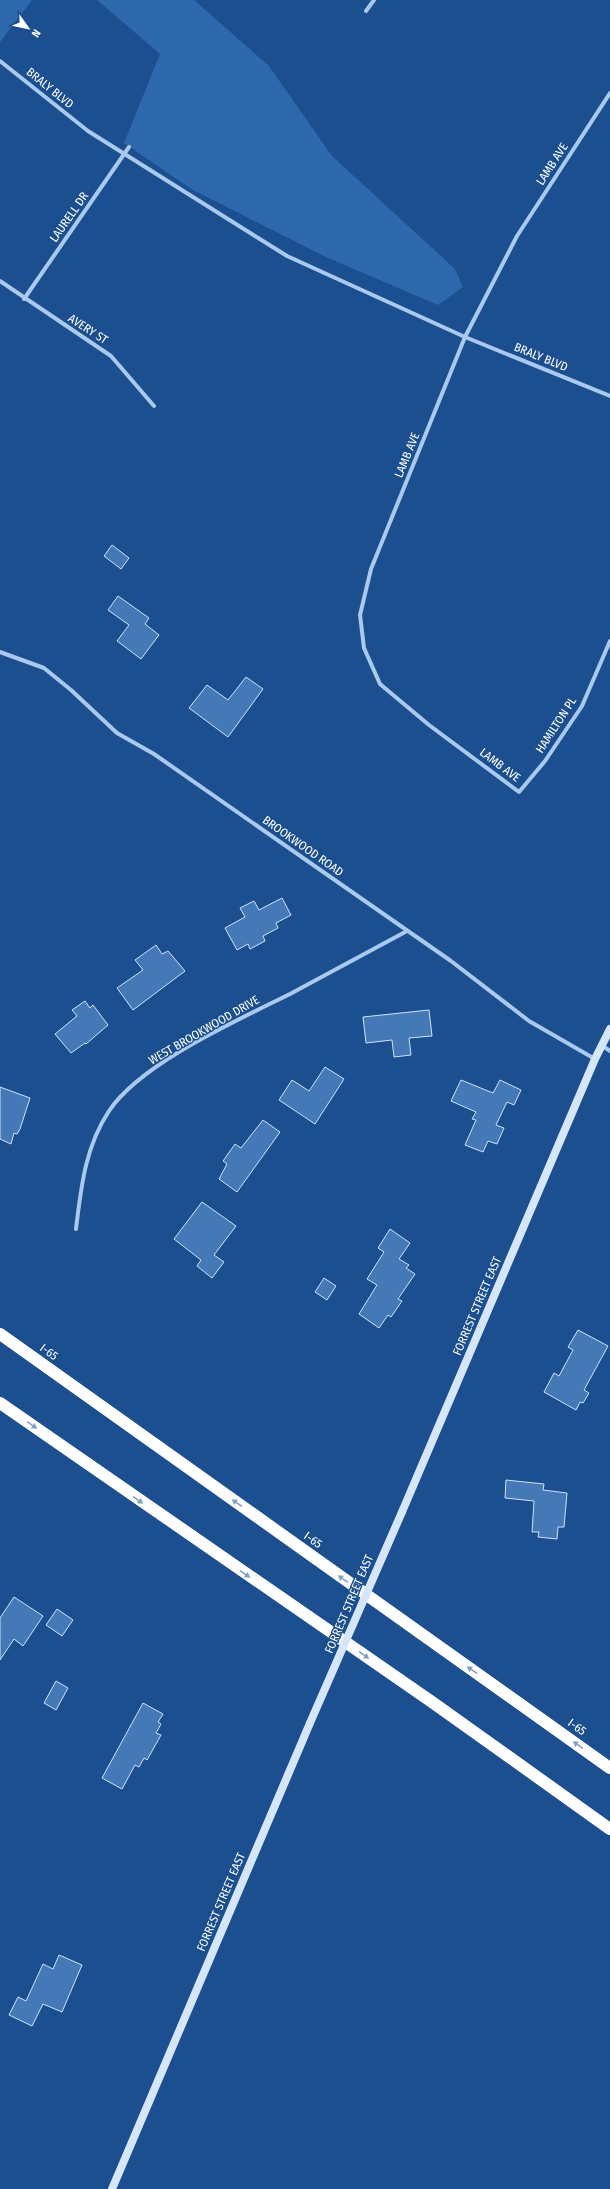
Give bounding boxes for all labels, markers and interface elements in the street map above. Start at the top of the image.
north arrow [8,8,48,48]
text: N [29,27,43,39]
street label: BRALY BLVD [24,65,76,111]
street label: LAMB AVE [533,140,571,188]
street label: LAURELL DR [47,189,92,245]
street label: AVERY ST [66,311,111,347]
street label: BRALY BLVD [512,340,570,374]
street label: LAMB AVE [392,430,423,480]
street label: HAMILTON PL [533,694,580,756]
street label: LAMB AVE [477,745,523,785]
street label: BROOKWOOD ROAD [260,813,346,879]
street label: WEST BROOKWOOD DRIVE [146,992,262,1067]
street label: FORREST STREET EAST [450,1254,504,1357]
street label: I-65 [37,1341,61,1364]
one-way arrow [26,1421,37,1429]
one-way arrow [133,1496,143,1504]
one-way arrow [232,1499,242,1507]
street label: I-65 [301,1529,325,1551]
street label: FORREST STREET EAST [322,1552,376,1655]
one-way arrow [240,1570,251,1578]
one-way arrow [338,1575,348,1583]
one-way arrow [359,1651,369,1659]
one-way arrow [467,1666,477,1674]
street label: I-65 [565,1716,589,1738]
one-way arrow [573,1741,583,1749]
street label: FORREST STREET EAST [194,1850,248,1953]

